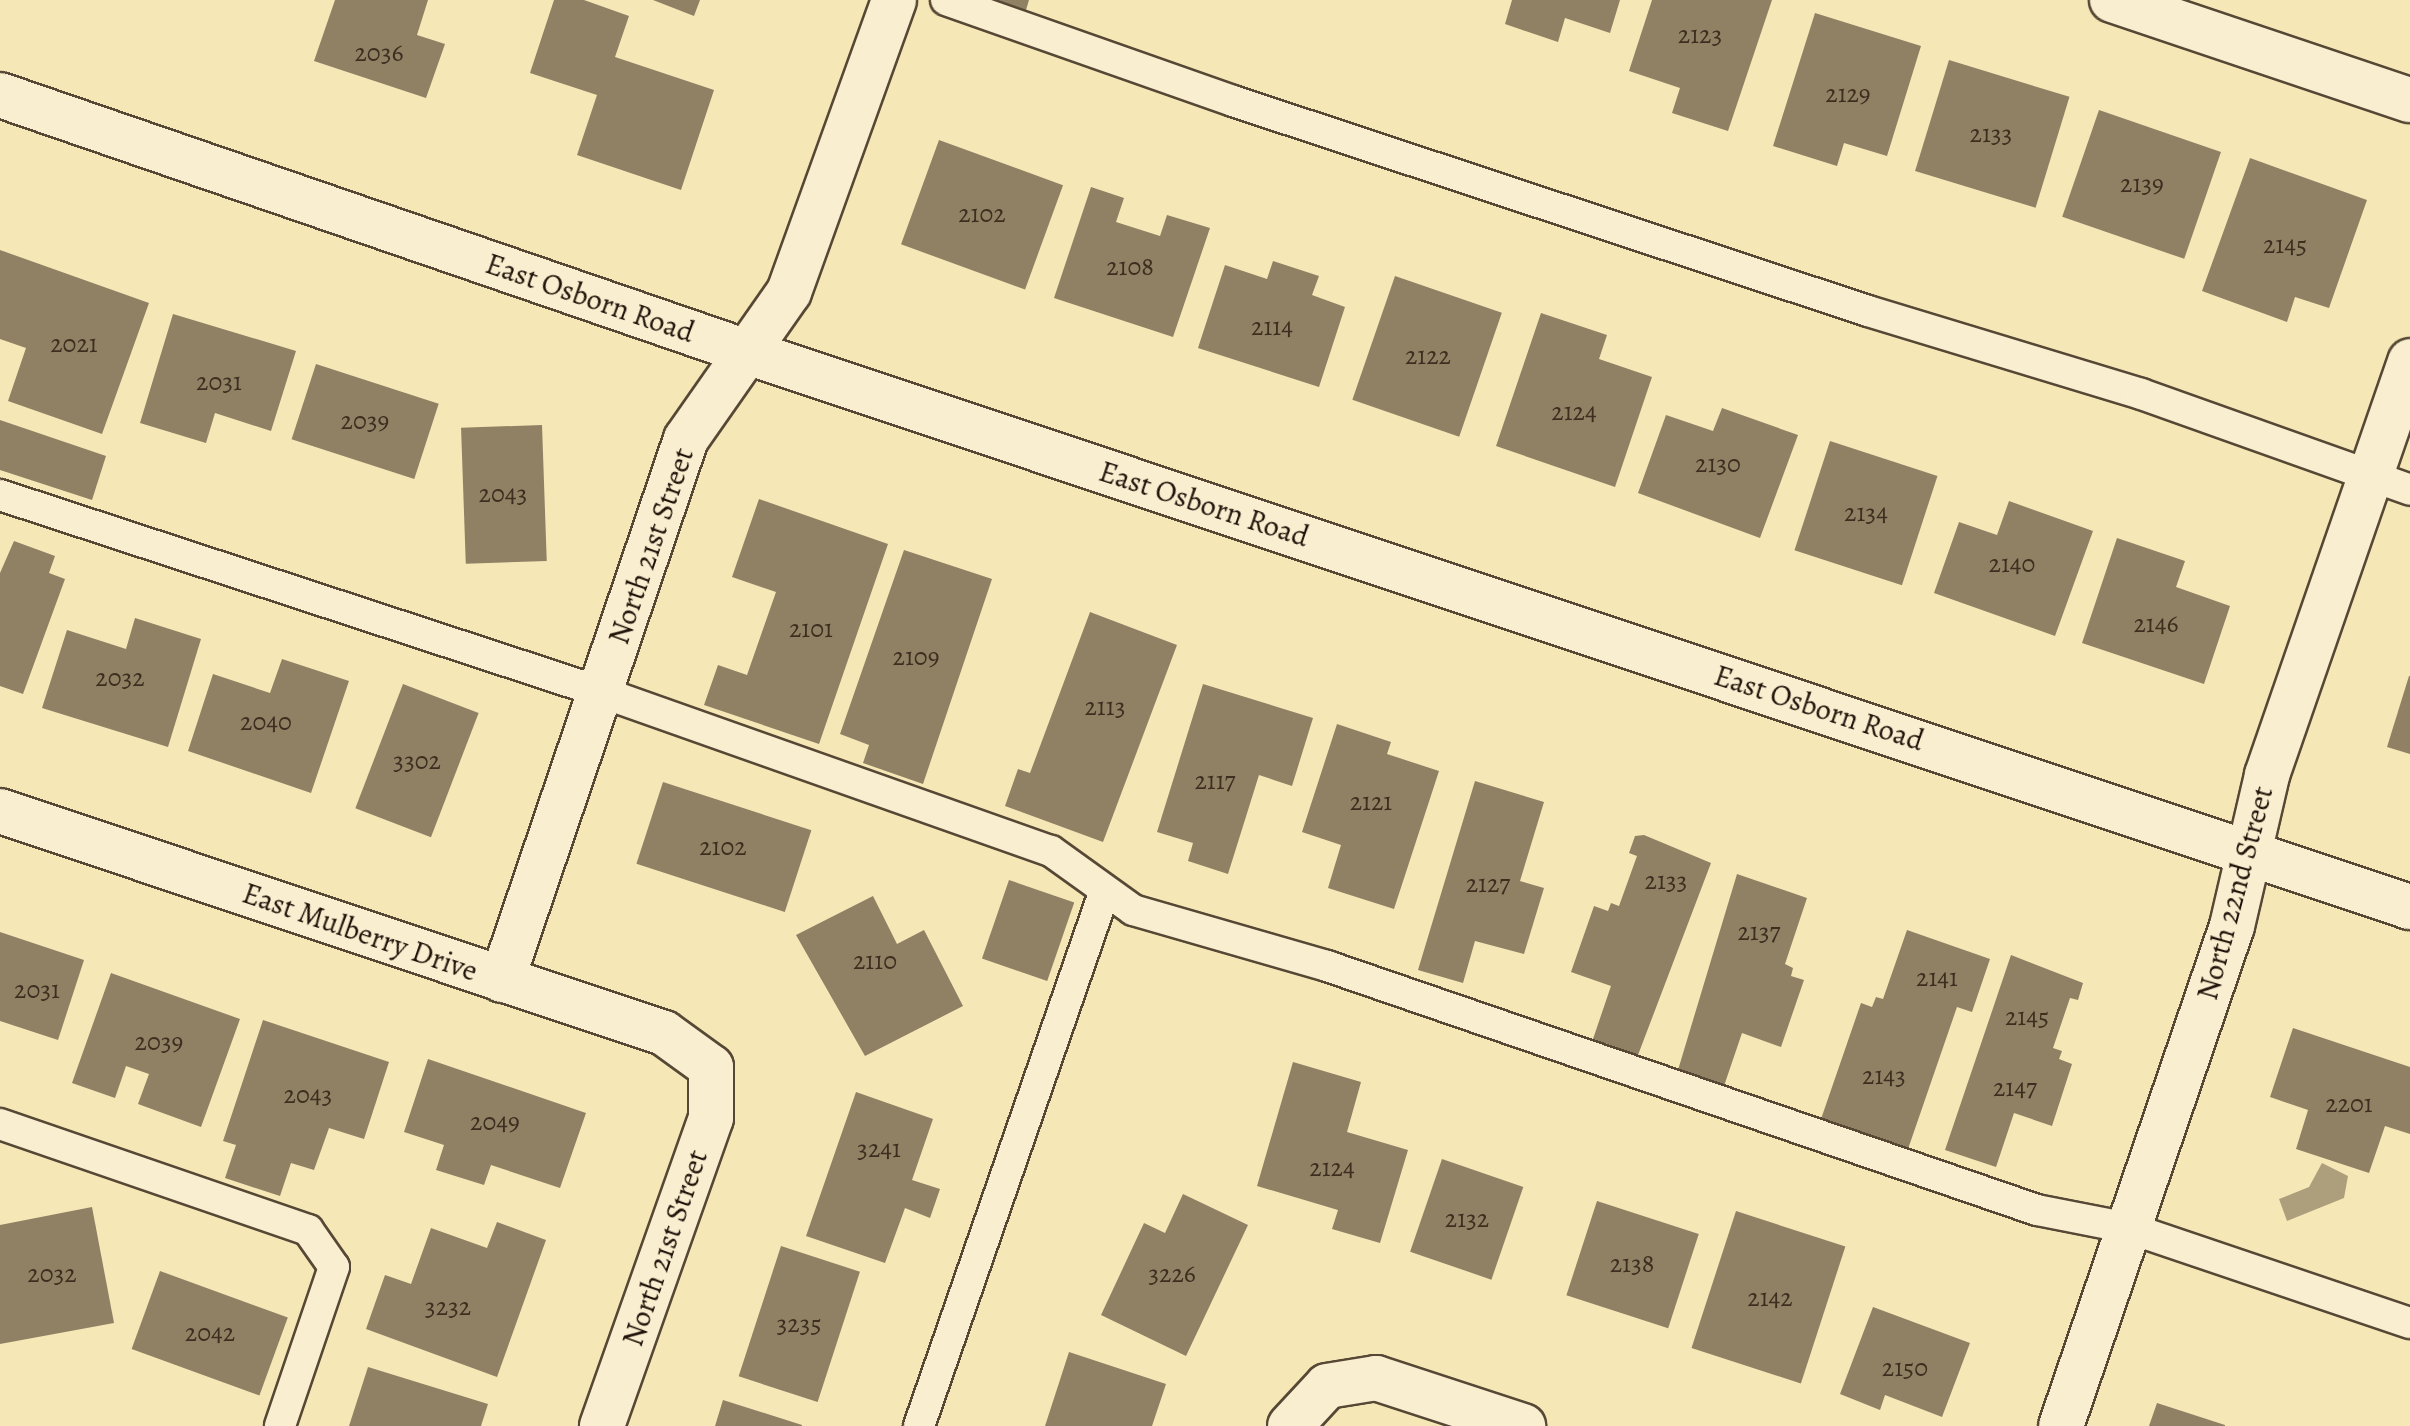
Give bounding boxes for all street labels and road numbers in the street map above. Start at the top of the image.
street label: East Osborn Road [481,245,699,351]
street label: North 21st Street [601,443,701,649]
street label: East Osborn Road [1095,453,1313,555]
street label: East Osborn Road [1710,657,1928,759]
street label: North 22nd Street [2189,782,2281,1004]
street label: East Mulberry Drive [238,875,482,989]
street label: North 21st Street [615,1145,715,1351]

